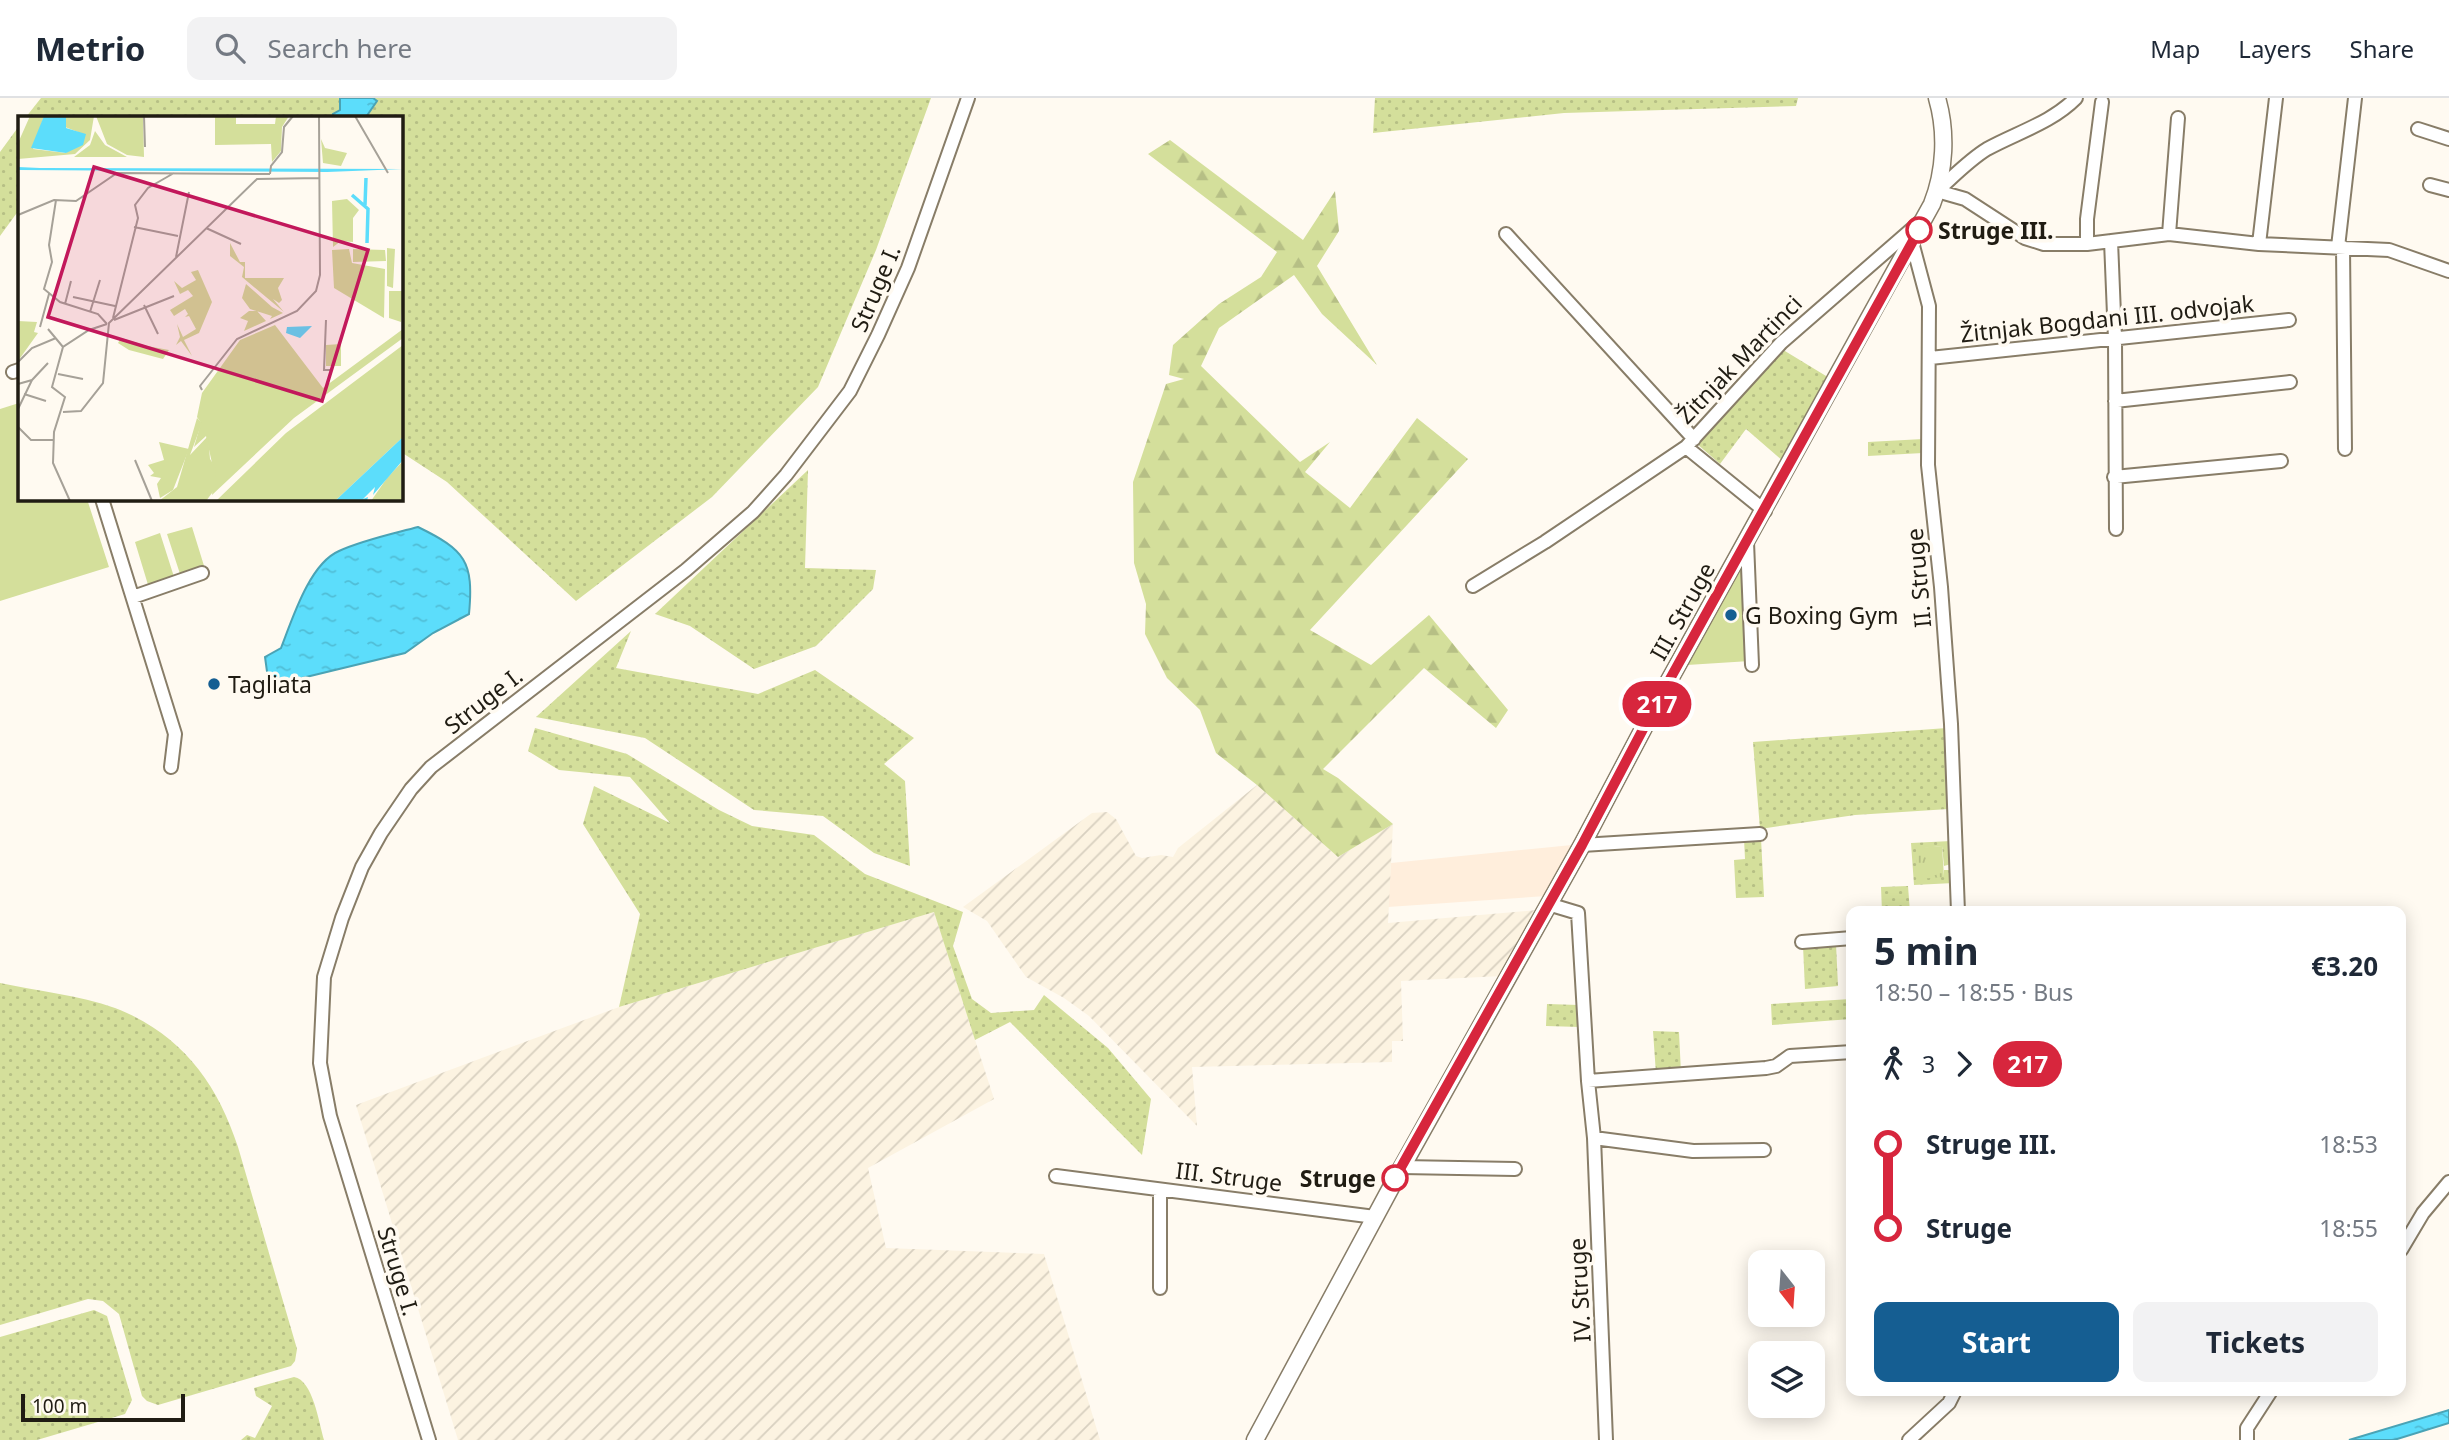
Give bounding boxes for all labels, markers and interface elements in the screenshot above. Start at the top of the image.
search box [187,17,677,80]
text: Metrio [35,26,145,71]
icon: search [211,29,249,67]
text: Search here [267,30,412,66]
text: Map [2150,32,2200,65]
text: Layers [2238,32,2312,65]
text: Share [2350,32,2414,65]
inset map [18,116,402,500]
place label: Struge III. [1938,214,2053,246]
marker: Struge III. [1906,217,1932,243]
street label: Struge I. [842,240,908,336]
street label: Žitnjak Bogdani III. odvojak [1959,287,2256,349]
street label: Žitnjak Martinci [1669,288,1809,430]
street label: II. Struge [1898,527,1938,629]
street label: III. Struge [1642,556,1722,666]
place label: G Boxing Gym [1745,599,1899,631]
marker: G Boxing Gym [1723,607,1739,623]
street label: Struge I. [437,659,529,741]
place label: Tagliata [228,668,312,700]
marker: Tagliata [206,676,222,692]
line badge: 217 [1617,681,1697,727]
text: 217 [1636,687,1678,720]
text: 5 min [1874,924,1979,976]
text: €3.20 [2311,948,2378,984]
text: 18:50 – 18:55 · Bus [1874,976,2073,1008]
icon: walk [1874,1045,1912,1083]
icon: forward [1945,1045,1983,1083]
text: 217 [2007,1047,2048,1080]
text: 3 [1922,1048,1935,1080]
text: Struge III. [1926,1126,2057,1162]
text: 18:53 [2319,1128,2378,1160]
street label: III. Struge [1174,1154,1284,1198]
place label: Struge [1300,1162,1376,1194]
marker: Struge [1382,1165,1408,1191]
text: Struge [1926,1210,2012,1246]
text: 18:55 [2319,1212,2378,1244]
street label: Struge I. [370,1222,428,1320]
street label: IV. Struge [1560,1237,1598,1343]
north arrow [1748,1250,1825,1326]
map controls [1748,1250,1825,1418]
button: Start [1874,1302,2119,1382]
button: Tickets [2133,1302,2378,1382]
button: layers [1748,1341,1825,1418]
scale bar [21,1391,186,1423]
text: 100 m [32,1393,87,1419]

